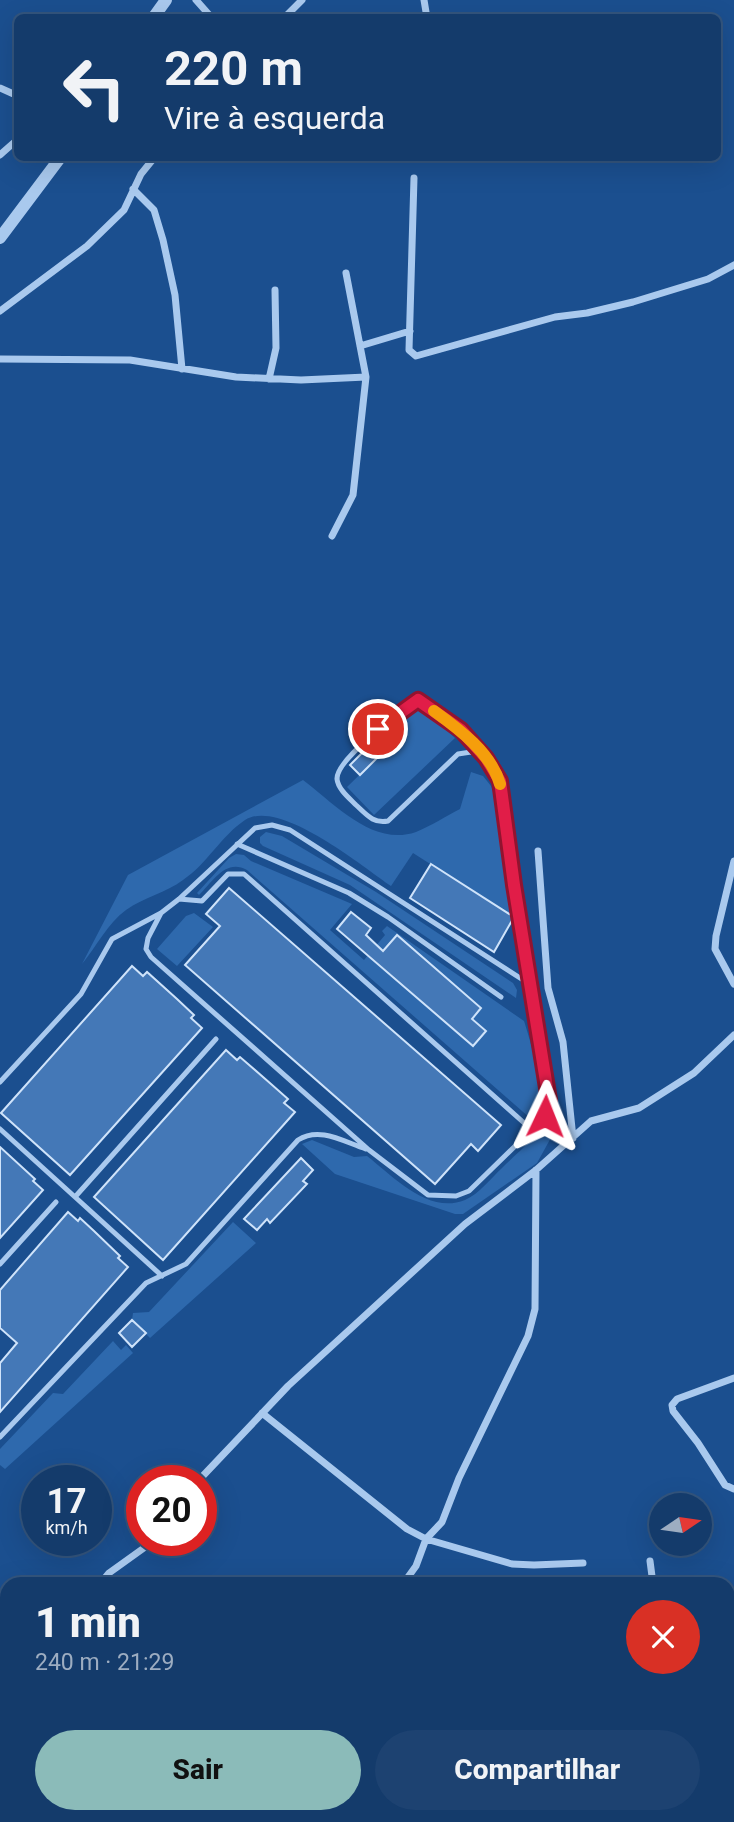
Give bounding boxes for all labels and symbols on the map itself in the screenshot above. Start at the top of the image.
pin [348,699,408,759]
position arrow [508,1079,582,1153]
speed limit sign: 20 [126,1465,217,1556]
north arrow [649,1493,712,1556]

